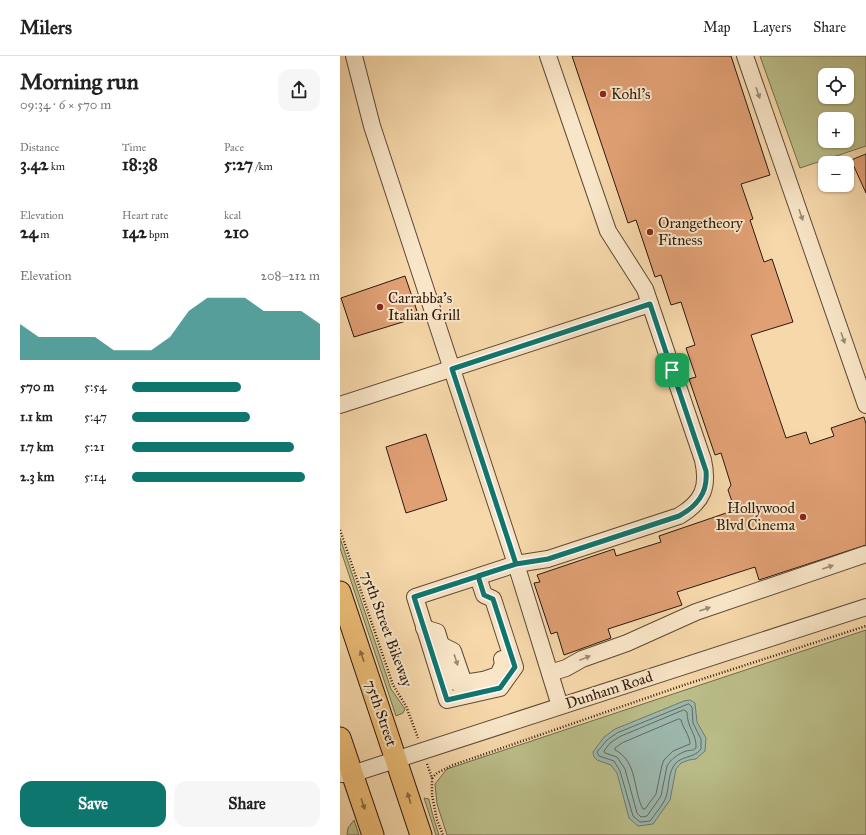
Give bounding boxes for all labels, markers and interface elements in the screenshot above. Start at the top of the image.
text: Milers [20,16,72,39]
text: Map [703,19,731,36]
text: Layers [753,19,791,36]
text: Share [813,19,846,36]
text: Morning run [20,68,139,95]
map controls [818,68,854,192]
button: locate [818,68,854,104]
button: share [278,69,320,111]
place label: Kohl's [611,85,651,103]
one-way arrow [755,87,761,99]
marker: Kohl's [598,89,608,99]
text: 09:34 · 6 × 570 m [20,97,111,113]
button: + [818,112,854,148]
text: Distance [20,141,59,154]
text: Time [122,141,146,154]
text: Pace [224,141,244,154]
text: 3.42 [20,154,48,175]
text: 18:38 [122,154,158,175]
text: 5:27 [224,154,253,175]
button: − [818,156,854,192]
text: km [48,160,65,173]
text: /km [253,160,273,173]
text: Elevation [20,209,64,222]
text: Heart rate [122,209,168,222]
text: kcal [224,209,241,222]
one-way arrow [798,210,804,222]
place label: Orangetheory Fitness [658,214,744,249]
text: 24 [20,222,38,243]
text: 142 [122,222,147,243]
text: 210 [224,222,249,243]
marker: Orangetheory Fitness [645,227,655,237]
text: m [38,228,49,241]
text: bpm [147,228,169,241]
text: Elevation [20,268,72,284]
text: 208–212 m [261,268,320,284]
place label: Carrabba's Italian Grill [388,289,461,324]
marker: Carrabba's Italian Grill [375,302,385,312]
one-way arrow [840,333,846,345]
pin [655,353,689,387]
icon: arrive [661,359,683,381]
text: 570 m [20,379,54,395]
text: 5:54 [84,379,106,395]
text: 1.1 km [20,409,53,425]
text: 5:47 [84,409,107,425]
text: 1.7 km [20,439,54,455]
text: 5:21 [84,439,105,455]
text: 2.3 km [20,469,54,485]
text: 5:14 [84,469,106,485]
place label: Hollywood Blvd Cinema [716,499,796,534]
marker: Hollywood Blvd Cinema [798,512,808,522]
one-way arrow [823,563,835,569]
street label: 75th Street Bikeway [358,568,417,690]
one-way arrow [700,605,712,611]
one-way arrow [359,650,365,662]
one-way arrow [580,654,592,660]
one-way arrow [453,655,459,667]
street label: Dunham Road [563,667,655,713]
street label: 75th Street [361,677,401,749]
button: Save [20,781,166,827]
button: Share [174,781,320,827]
one-way arrow [406,792,412,804]
one-way arrow [360,799,366,811]

